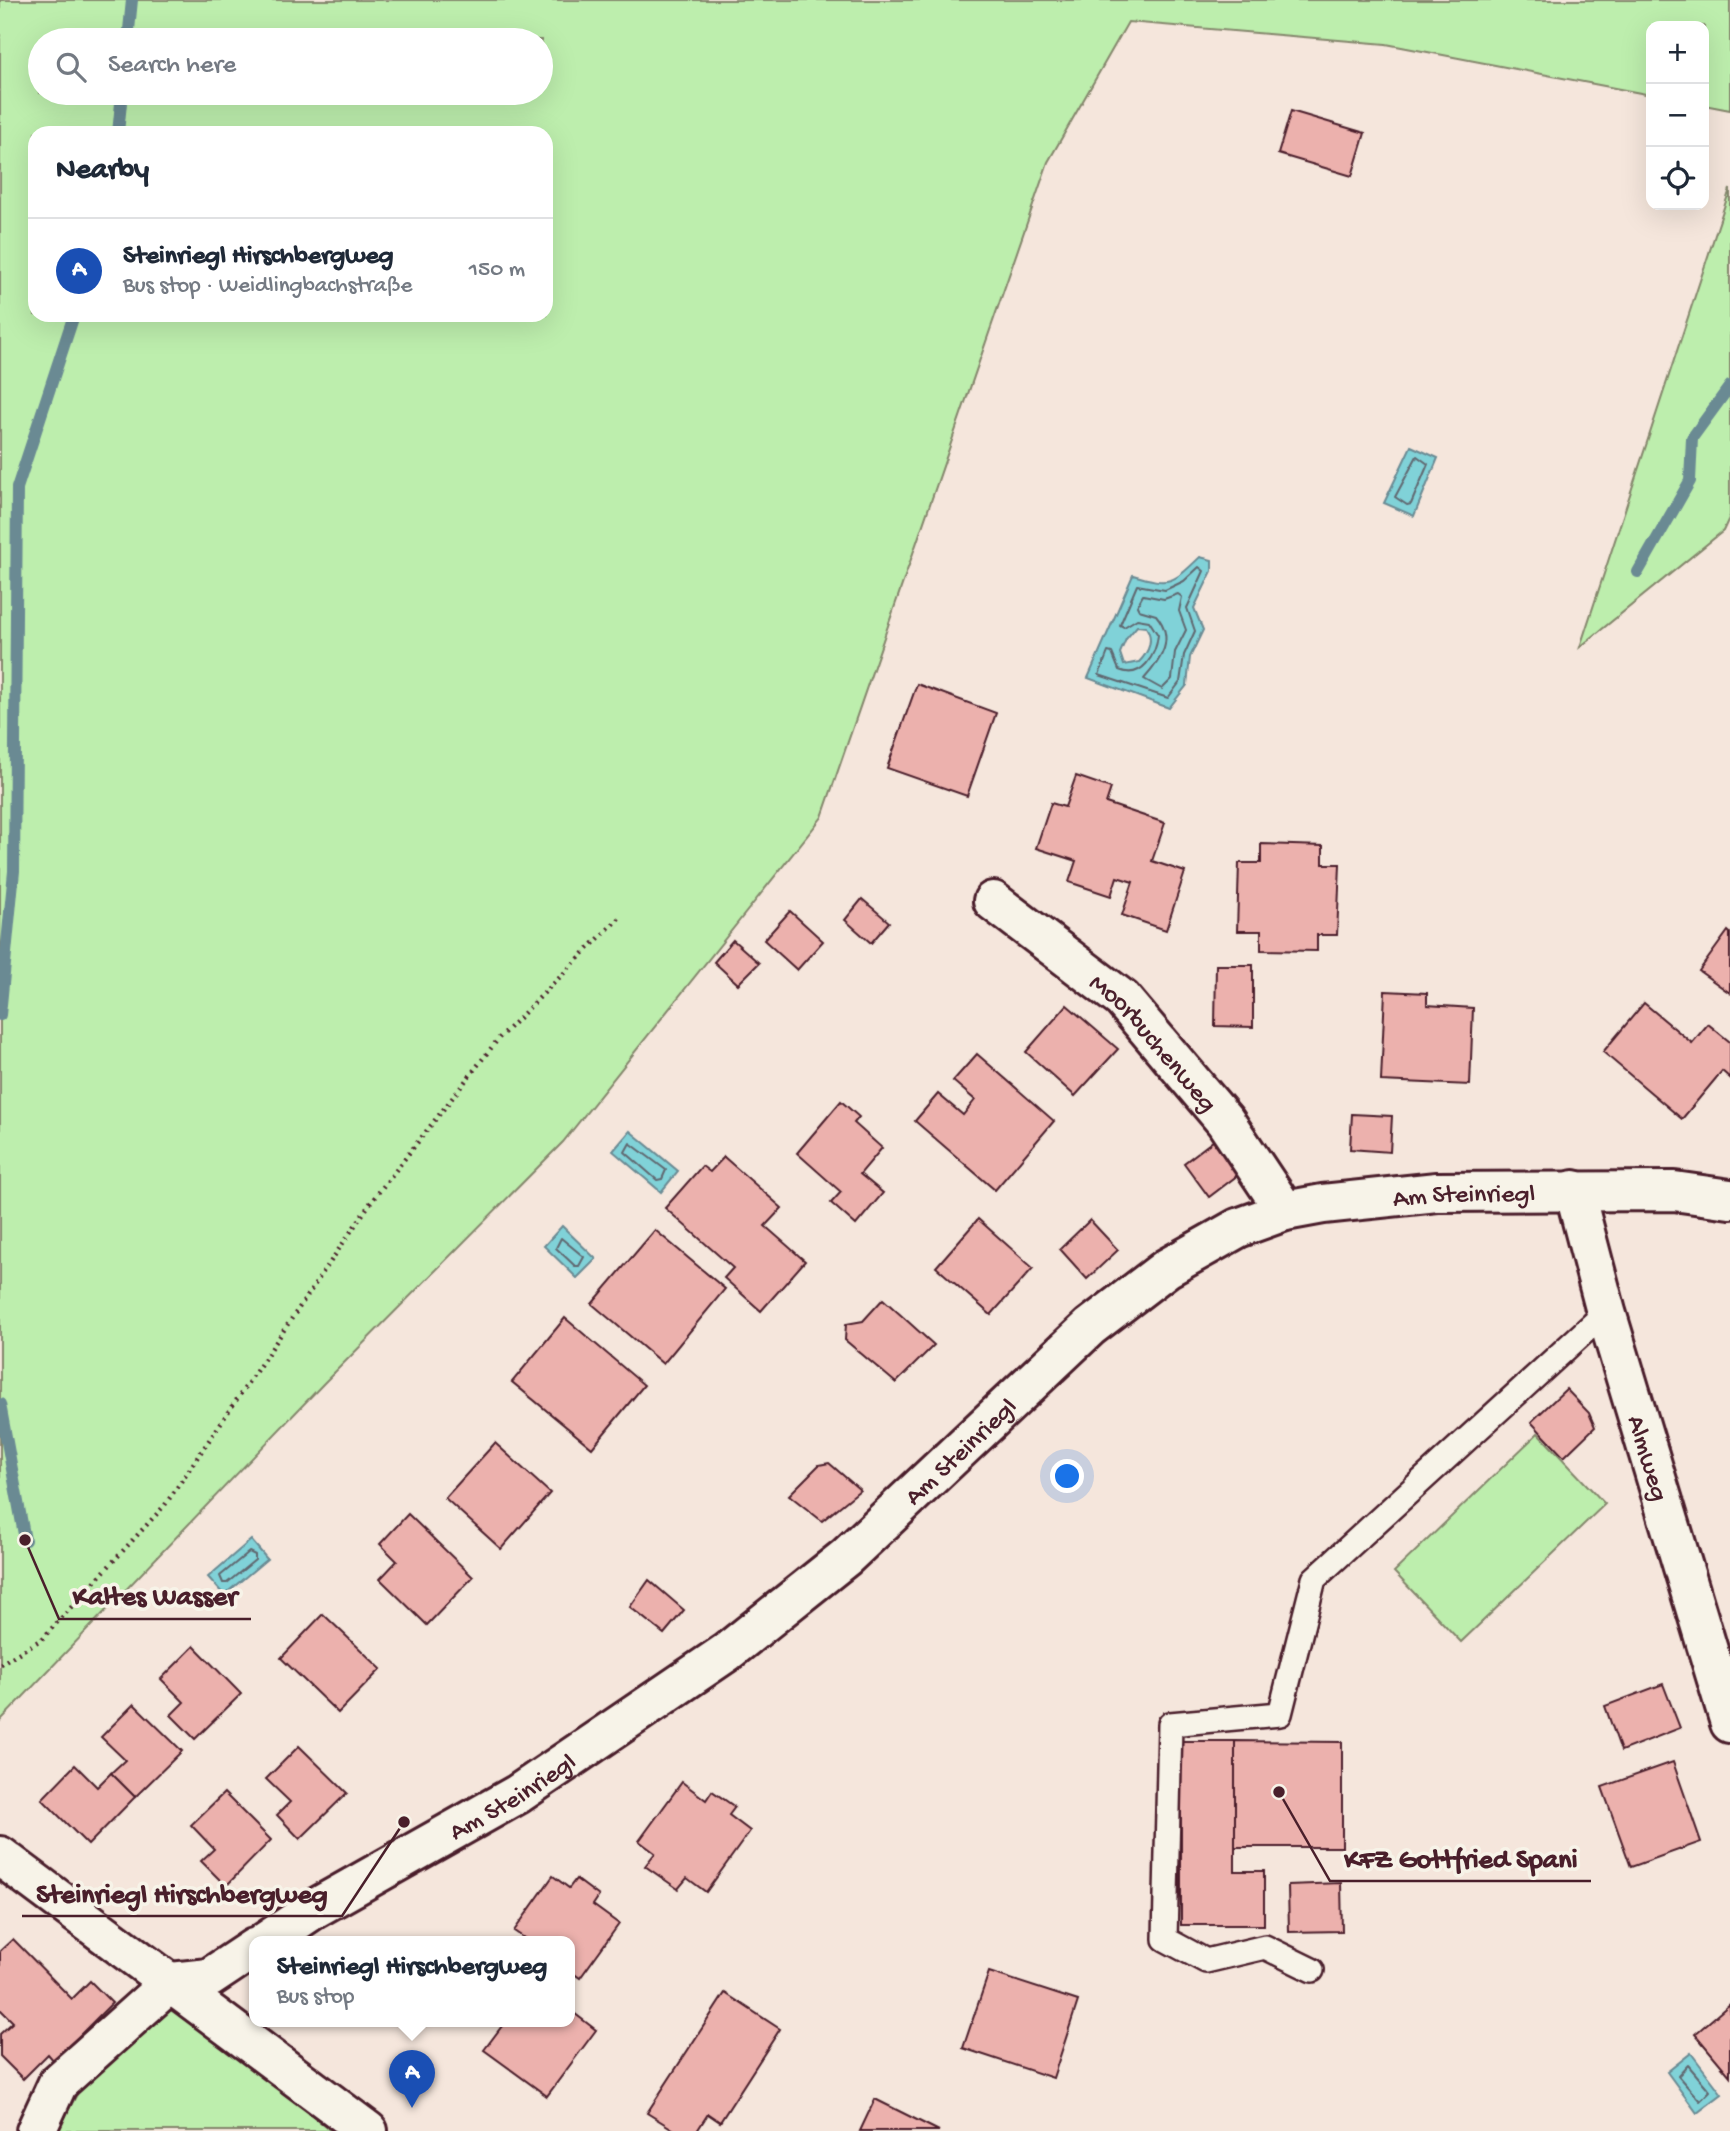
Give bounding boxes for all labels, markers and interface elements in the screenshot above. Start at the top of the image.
map controls [1646,21,1709,210]
button: + [1646,21,1709,84]
search box [28,28,553,105]
icon: search [52,48,90,86]
text: Search here [108,51,236,82]
button: − [1646,84,1709,147]
button: locate [1646,147,1709,210]
text: Nearby [56,154,149,189]
text: Steinriegl Hirschbergweg [123,242,394,273]
text: A [72,257,86,284]
text: 150 m [469,257,525,284]
text: Bus stop · Weidlingbachstraße [123,273,412,300]
street label: Moorbuchenweg [1082,969,1222,1120]
street label: Am Steinriegl [1391,1181,1535,1217]
street label: Am Steinriegl [900,1393,1025,1514]
street label: Almweg [1618,1412,1673,1505]
your location [1050,1459,1084,1493]
callout: Kaltes Wasser [59,1570,251,1619]
text: Kaltes Wasser [72,1582,240,1615]
street label: Am Steinriegl [445,1748,583,1850]
callout: KFZ Gottfried Spani [1330,1832,1591,1881]
text: KFZ Gottfried Spani [1343,1845,1578,1878]
callout: Steinriegl Hirschbergweg [22,1867,342,1916]
text: Steinriegl Hirschbergweg [36,1880,328,1913]
popup [249,1936,575,2027]
text: Steinriegl Hirschbergweg [277,1953,547,1984]
text: Bus stop [277,1984,354,2011]
pin: A [389,2050,435,2108]

